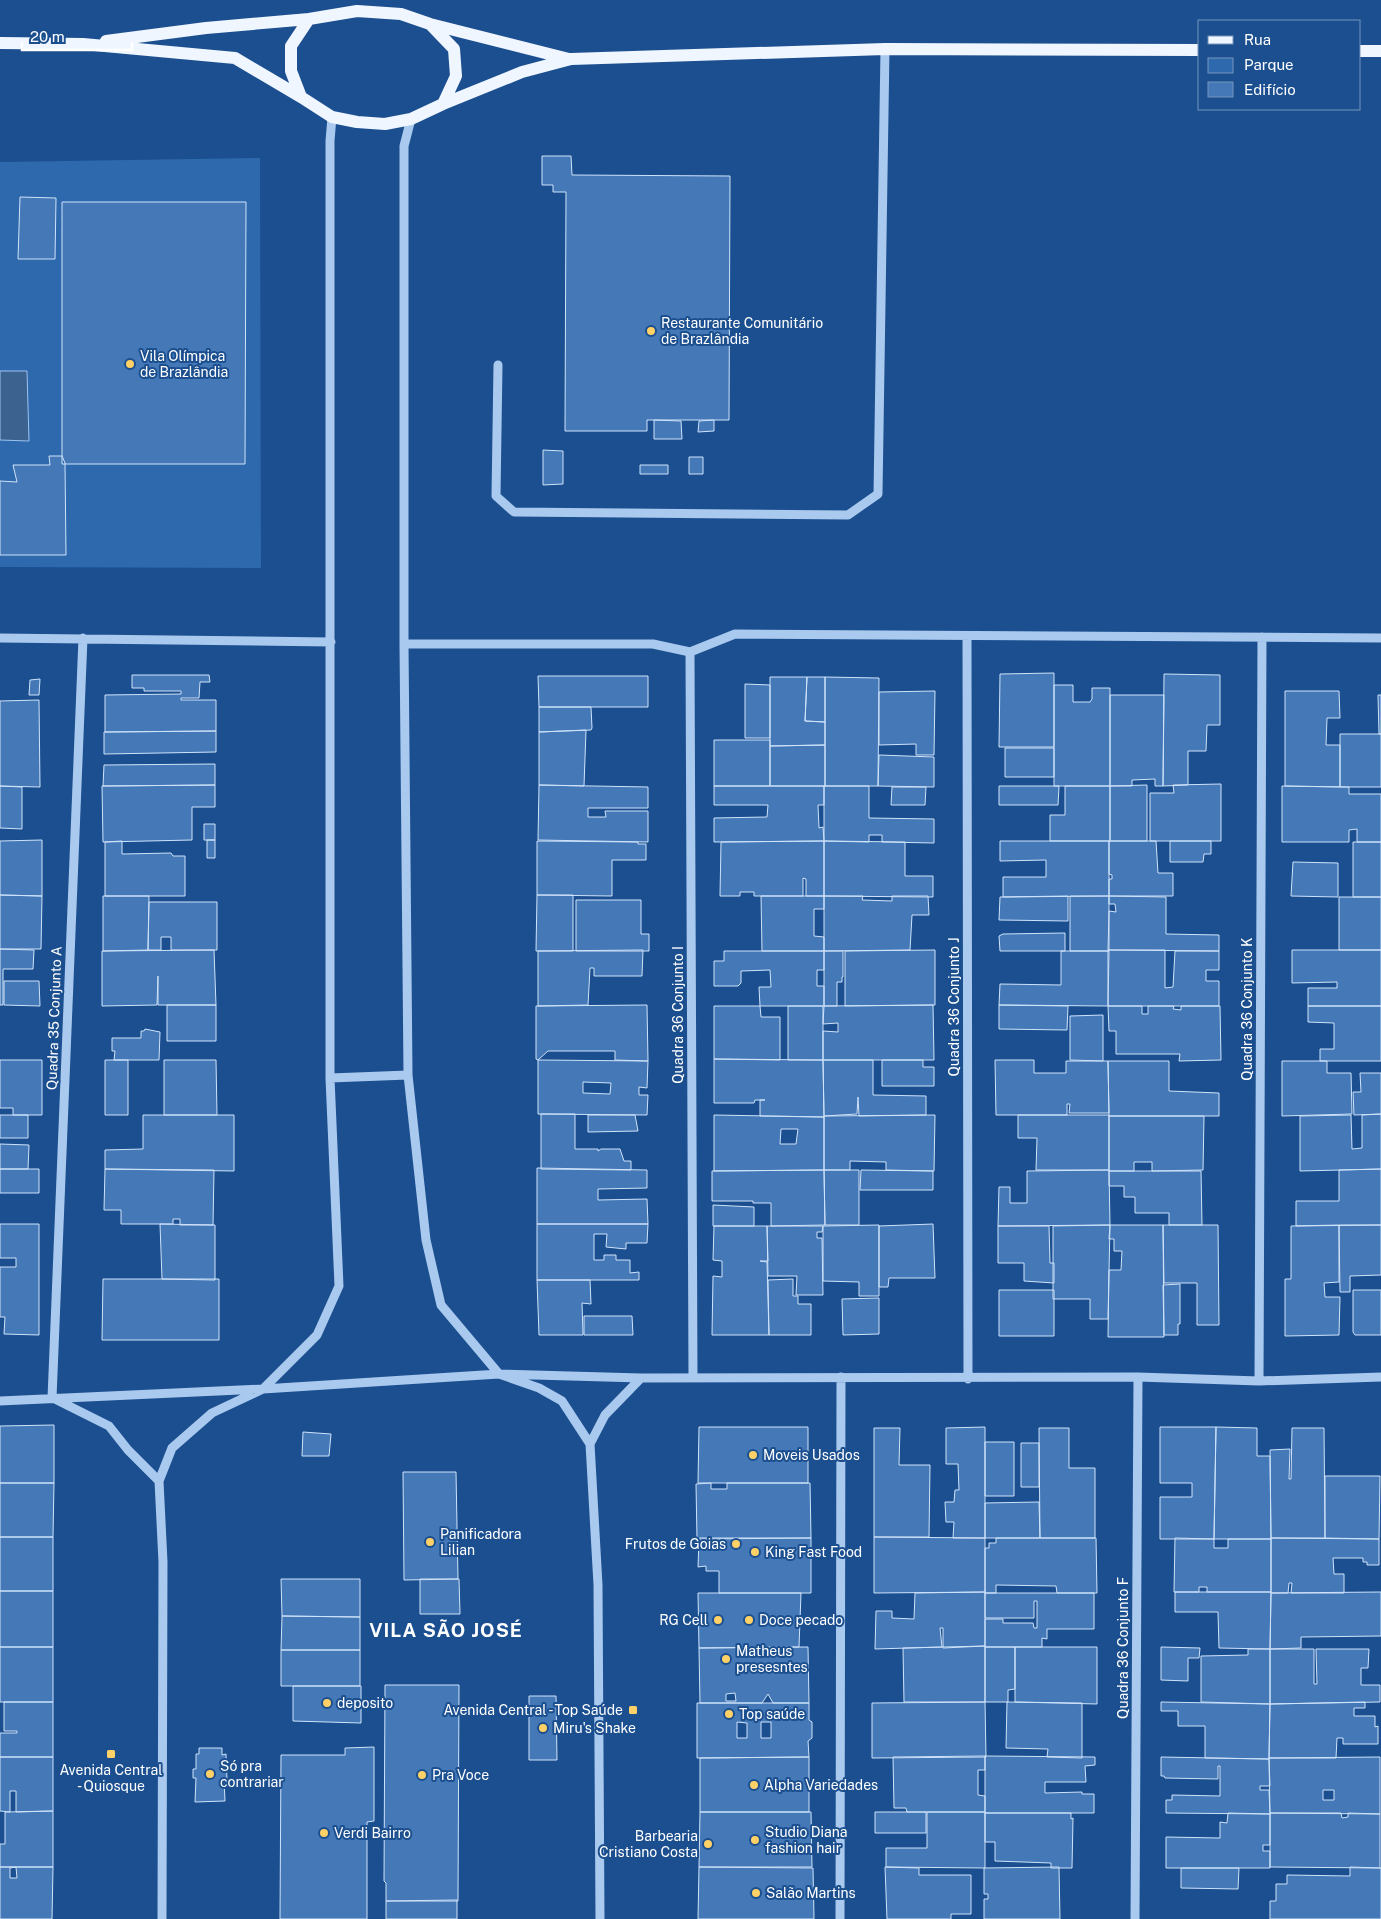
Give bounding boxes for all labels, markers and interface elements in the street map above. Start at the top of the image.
scale bar [22,20,132,52]
legend [1198,20,1361,110]
text: 20 m [30,28,65,45]
text: Rua [1244,31,1271,48]
text: Parque [1244,56,1294,73]
text: Edifício [1244,81,1296,98]
place label: Restaurante Comunitário de Brazlândia [661,315,823,347]
marker: Restaurante Comunitário de Brazlândia [645,325,657,337]
place label: Vila Olímpica de Brazlândia [140,348,228,380]
marker: Vila Olímpica de Brazlândia [124,358,136,370]
street label: Quadra 36 Conjunto J [946,937,962,1077]
street label: Quadra 36 Conjunto K [1239,937,1255,1081]
street label: Quadra 35 Conjunto A [43,946,65,1090]
street label: Quadra 36 Conjunto I [670,946,686,1084]
place label: Moveis Usados [763,1447,860,1463]
marker: Moveis Usados [747,1449,759,1461]
place label: Panificadora Lilian [440,1526,522,1558]
marker: Panificadora Lilian [424,1536,436,1548]
place label: Frutos de Goias [625,1536,726,1552]
marker: Frutos de Goias [730,1538,742,1550]
place label: King Fast Food [765,1544,862,1560]
marker: King Fast Food [749,1546,761,1558]
street label: Quadra 36 Conjunto F [1115,1577,1131,1719]
place label: RG Cell [659,1612,708,1628]
place label: Doce pecado [759,1612,843,1628]
marker: RG Cell [712,1614,724,1626]
marker: Doce pecado [743,1614,755,1626]
district label: VILA SÃO JOSÉ [369,1619,523,1641]
place label: Matheus presesntes [736,1643,808,1675]
marker: Matheus presesntes [720,1653,732,1665]
place label: deposito [337,1695,393,1711]
marker: deposito [321,1697,333,1709]
place label: Avenida Central - Top Saúde [443,1702,623,1718]
marker: Avenida Central - Top Saúde [627,1704,639,1716]
place label: Top saúde [739,1706,805,1722]
marker: Top saúde [723,1708,735,1720]
place label: Miru's Shake [553,1720,636,1736]
marker: Miru's Shake [537,1722,549,1734]
marker: Avenida Central - Quiosque [105,1748,117,1760]
place label: Só pra contrariar [220,1758,284,1790]
place label: Avenida Central - Quiosque [60,1762,162,1794]
place label: Pra Voce [432,1767,489,1783]
marker: Só pra contrariar [204,1768,216,1780]
marker: Pra Voce [416,1769,428,1781]
place label: Alpha Variedades [764,1777,878,1793]
marker: Alpha Variedades [748,1779,760,1791]
place label: Studio Diana fashion hair [765,1824,847,1856]
place label: Verdi Bairro [334,1825,411,1841]
marker: Verdi Bairro [318,1827,330,1839]
place label: Barbearia Cristiano Costa [599,1828,698,1860]
marker: Studio Diana fashion hair [749,1834,761,1846]
marker: Barbearia Cristiano Costa [702,1838,714,1850]
place label: Salão Martins [766,1885,856,1901]
marker: Salão Martins [750,1887,762,1899]

